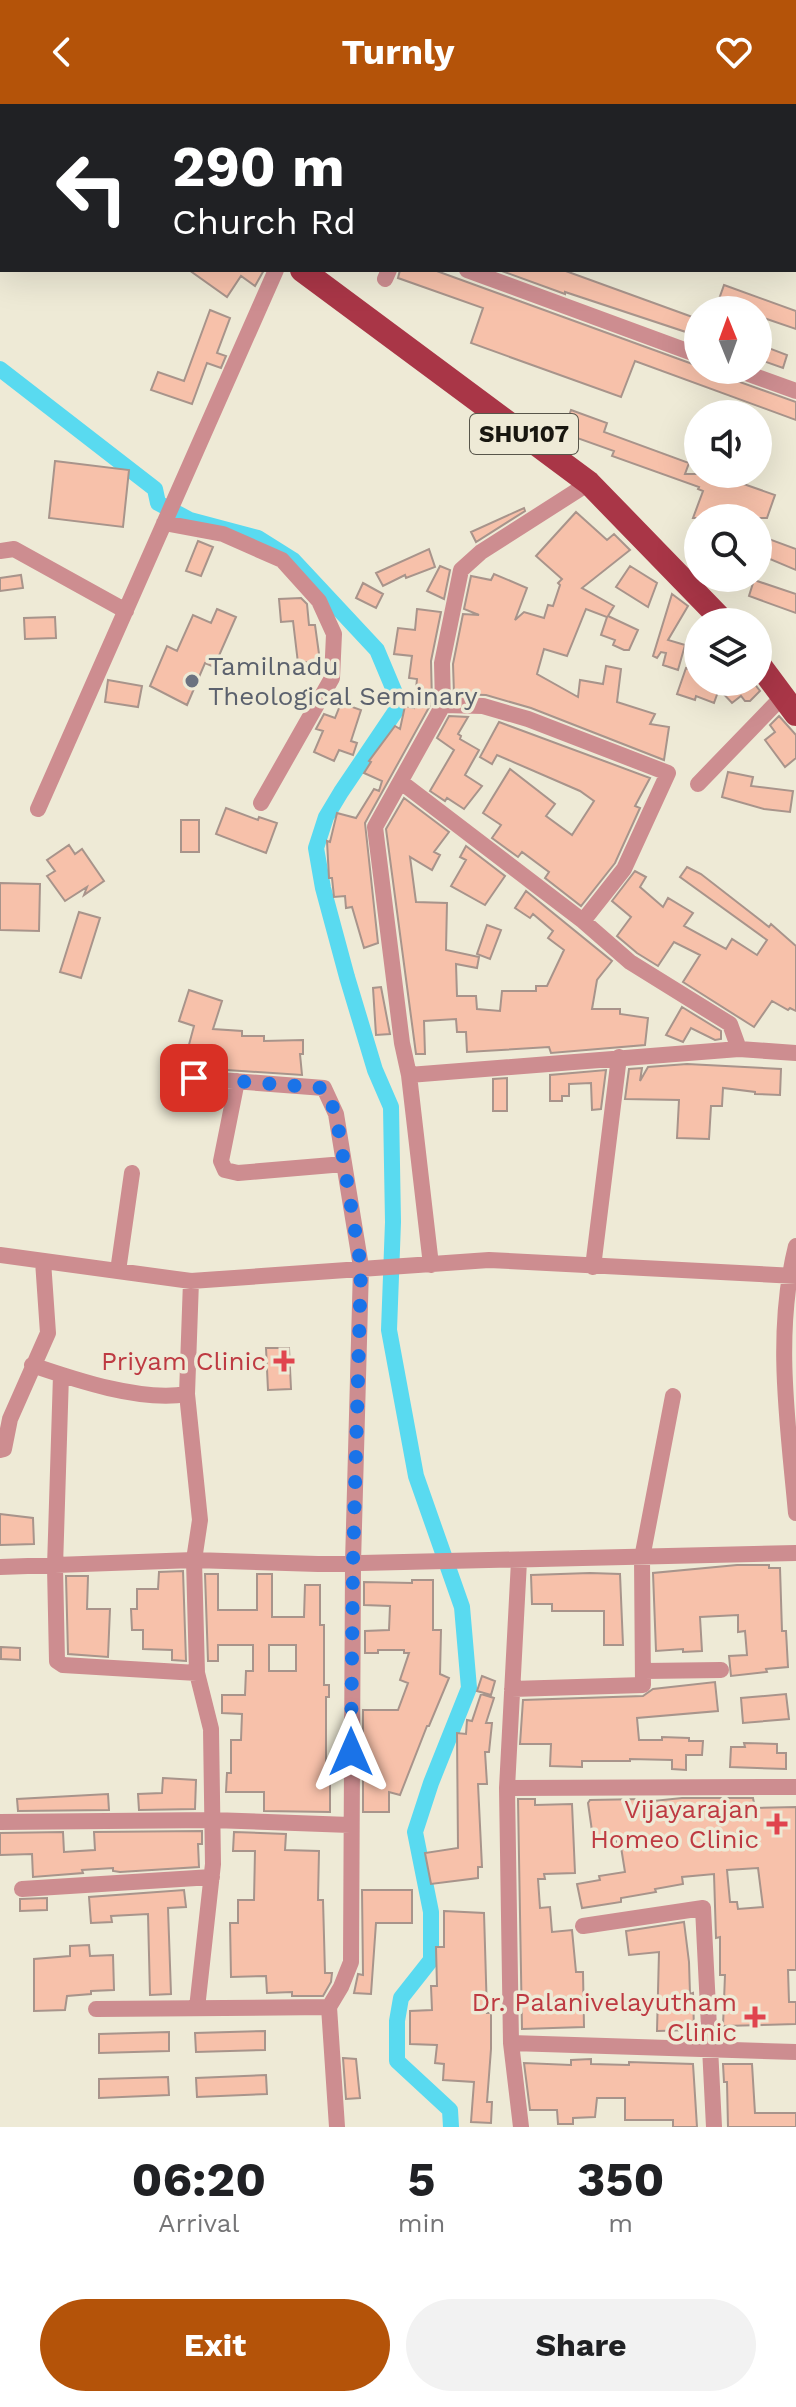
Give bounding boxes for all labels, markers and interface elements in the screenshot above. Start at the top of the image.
icon: back [40,30,84,74]
icon: heart [712,30,756,74]
text: Turnly [342,31,454,73]
text: 290 m [172,134,345,200]
icon: left [40,136,144,240]
text: Church Rd [172,201,356,243]
north arrow [684,296,772,384]
map controls [684,296,772,696]
button: sound [684,400,772,488]
road number: SHU107 [470,414,578,454]
button: search [684,504,772,592]
button: layers [684,608,772,696]
place label: Tamilnadu Theological Seminary [208,651,478,711]
marker: Tamilnadu Theological Seminary [183,672,201,690]
pin [160,1044,228,1112]
icon: arrive [172,1056,216,1100]
place label: Priyam Clinic [101,1346,266,1376]
marker: Priyam Clinic [273,1350,295,1372]
position arrow [309,1710,393,1794]
place label: Vijayarajan Homeo Clinic [590,1794,759,1854]
marker: Vijayarajan Homeo Clinic [766,1813,788,1835]
place label: Dr. Palanivelayutham Clinic [471,1987,737,2047]
marker: Dr. Palanivelayutham Clinic [744,2006,766,2028]
text: 06:20 [132,2151,266,2208]
text: 5 [408,2151,436,2208]
text: 350 [577,2151,664,2208]
text: Arrival [158,2208,239,2238]
text: min [398,2208,445,2238]
text: m [608,2208,633,2238]
button: Exit [40,2299,390,2391]
button: Share [406,2299,756,2391]

